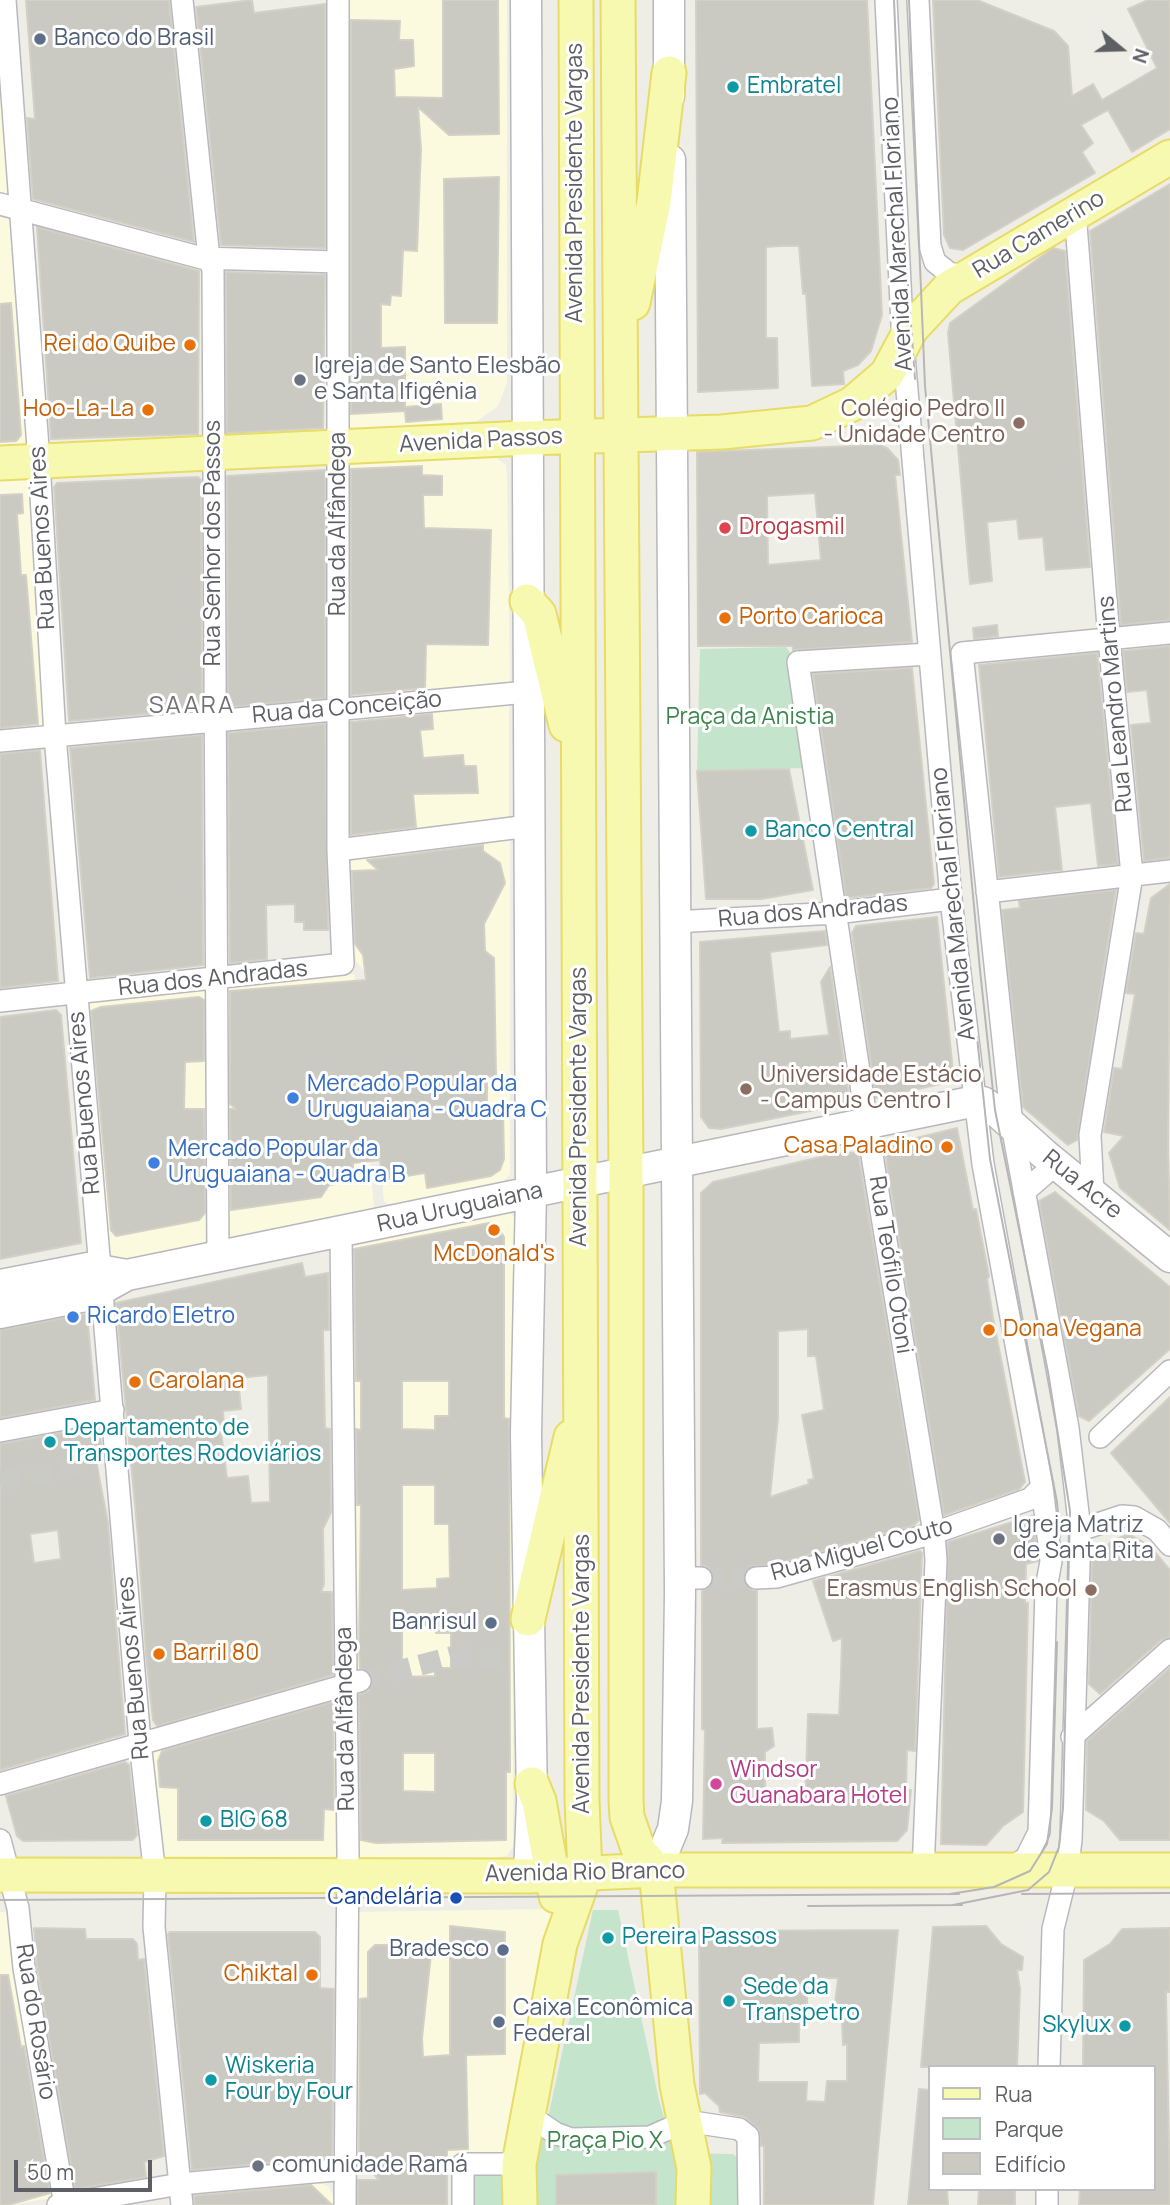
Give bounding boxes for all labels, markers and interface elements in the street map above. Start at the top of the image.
north arrow [1086,14,1156,84]
place label: Banco do Brasil [54,25,214,53]
marker: Banco do Brasil [32,31,48,47]
street label: Avenida Presidente Vargas [562,43,590,323]
text: N [1126,45,1155,67]
place label: Embratel [747,73,841,101]
marker: Embratel [725,79,741,95]
street label: Avenida Marechal Floriano [877,96,919,372]
street label: Rua Camerino [968,185,1110,285]
place label: Rei do Quibe [44,331,176,359]
marker: Rei do Quibe [182,337,198,353]
place label: Igreja de Santo Elesbão e Santa Ifigênia [314,353,561,407]
marker: Igreja de Santo Elesbão e Santa Ifigênia [292,372,308,388]
place label: Hoo-La-La [23,396,134,424]
place label: Colégio Pedro II - Unidade Centro [823,396,1005,450]
marker: Hoo-La-La [140,402,156,418]
marker: Colégio Pedro II - Unidade Centro [1011,415,1027,431]
street label: Rua Senhor dos Passos [200,420,228,666]
street label: Avenida Passos [398,423,564,459]
street label: Rua da Alfândega [325,432,353,616]
street label: Rua Buenos Aires [24,446,62,630]
place label: Drogasmil [739,514,845,542]
marker: Drogasmil [717,520,733,536]
street label: Rua Leandro Martins [1093,594,1139,814]
place label: Porto Carioca [739,604,884,632]
marker: Porto Carioca [717,610,733,626]
street label: Rua da Conceição [251,686,443,730]
district label: SAARA [149,692,235,720]
park label: Praça da Anistia [666,704,834,732]
street label: Avenida Marechal Floriano [926,766,982,1042]
place label: Banco Central [765,817,914,845]
marker: Banco Central [743,823,759,839]
street label: Rua dos Andradas [717,890,909,934]
street label: Rua dos Andradas [117,955,309,1003]
street label: Avenida Presidente Vargas [566,967,594,1247]
street label: Rua Buenos Aires [63,1010,107,1196]
place label: Universidade Estácio - Campus Centro I [760,1062,982,1116]
place label: Mercado Popular da Uruguaiana - Quadra C [307,1071,547,1125]
marker: Universidade Estácio - Campus Centro I [738,1081,754,1097]
marker: Mercado Popular da Uruguaiana - Quadra C [285,1090,301,1106]
place label: Casa Paladino [784,1133,933,1161]
place label: Mercado Popular da Uruguaiana - Quadra B [168,1136,406,1190]
marker: Casa Paladino [939,1139,955,1155]
street label: Rua Acre [1037,1145,1127,1225]
marker: Mercado Popular da Uruguaiana - Quadra B [146,1155,162,1171]
street label: Rua Teófilo Otoni [862,1174,918,1356]
street label: Rua Uruguaiana [375,1177,545,1239]
marker: McDonald's [486,1222,502,1238]
place label: McDonald's [433,1241,555,1269]
place label: Ricardo Eletro [87,1303,235,1331]
marker: Ricardo Eletro [65,1309,81,1325]
place label: Dona Vegana [1003,1316,1142,1344]
marker: Dona Vegana [981,1322,997,1338]
place label: Carolana [149,1368,244,1396]
marker: Carolana [127,1374,143,1390]
place label: Departamento de Transportes Rodoviários [64,1415,321,1469]
marker: Departamento de Transportes Rodoviários [42,1434,58,1450]
street label: Rua Miguel Couto [768,1512,956,1588]
place label: Igreja Matriz de Santa Rita [1013,1512,1154,1566]
marker: Igreja Matriz de Santa Rita [991,1531,1007,1547]
street label: Avenida Presidente Vargas [569,1534,597,1814]
street label: Rua Buenos Aires [112,1575,156,1761]
place label: Erasmus English School [827,1576,1077,1604]
marker: Erasmus English School [1083,1582,1099,1598]
place label: Banrisul [392,1609,477,1637]
marker: Banrisul [483,1615,499,1631]
street label: Rua da Alfândega [331,1627,361,1811]
place label: Barril 80 [173,1640,259,1668]
marker: Barril 80 [151,1646,167,1662]
place label: Windsor Guanabara Hotel [730,1757,908,1811]
marker: Windsor Guanabara Hotel [708,1776,724,1792]
place label: BIG 68 [220,1807,288,1835]
marker: BIG 68 [198,1813,214,1829]
street label: Avenida Rio Branco [485,1857,685,1889]
place label: Candelária [328,1884,442,1912]
marker: Candelária [448,1890,464,1906]
place label: Pereira Passos [622,1924,777,1952]
marker: Pereira Passos [600,1930,616,1946]
place label: Bradesco [389,1936,489,1964]
street label: Rua do Rosário [9,1942,61,2102]
marker: Bradesco [495,1942,511,1958]
place label: Chiktal [224,1961,298,1989]
marker: Chiktal [304,1967,320,1983]
place label: Sede da Transpetro [743,1974,860,2028]
marker: Sede da Transpetro [721,1993,737,2009]
place label: Caixa Econômica Federal [513,1995,693,2049]
place label: Skylux [1042,2012,1111,2040]
marker: Caixa Econômica Federal [491,2014,507,2030]
marker: Skylux [1117,2018,1133,2034]
place label: Wiskeria Four by Four [225,2053,353,2107]
legend [928,2065,1156,2191]
marker: Wiskeria Four by Four [203,2072,219,2088]
text: Rua [995,2080,1032,2108]
text: Parque [995,2115,1064,2143]
park label: Praça Pio X [547,2128,663,2156]
scale bar [18,2146,156,2190]
text: Edifício [995,2150,1066,2178]
place label: comunidade Ramá [272,2152,468,2180]
text: 50 m [27,2158,74,2186]
marker: comunidade Ramá [250,2158,266,2174]

